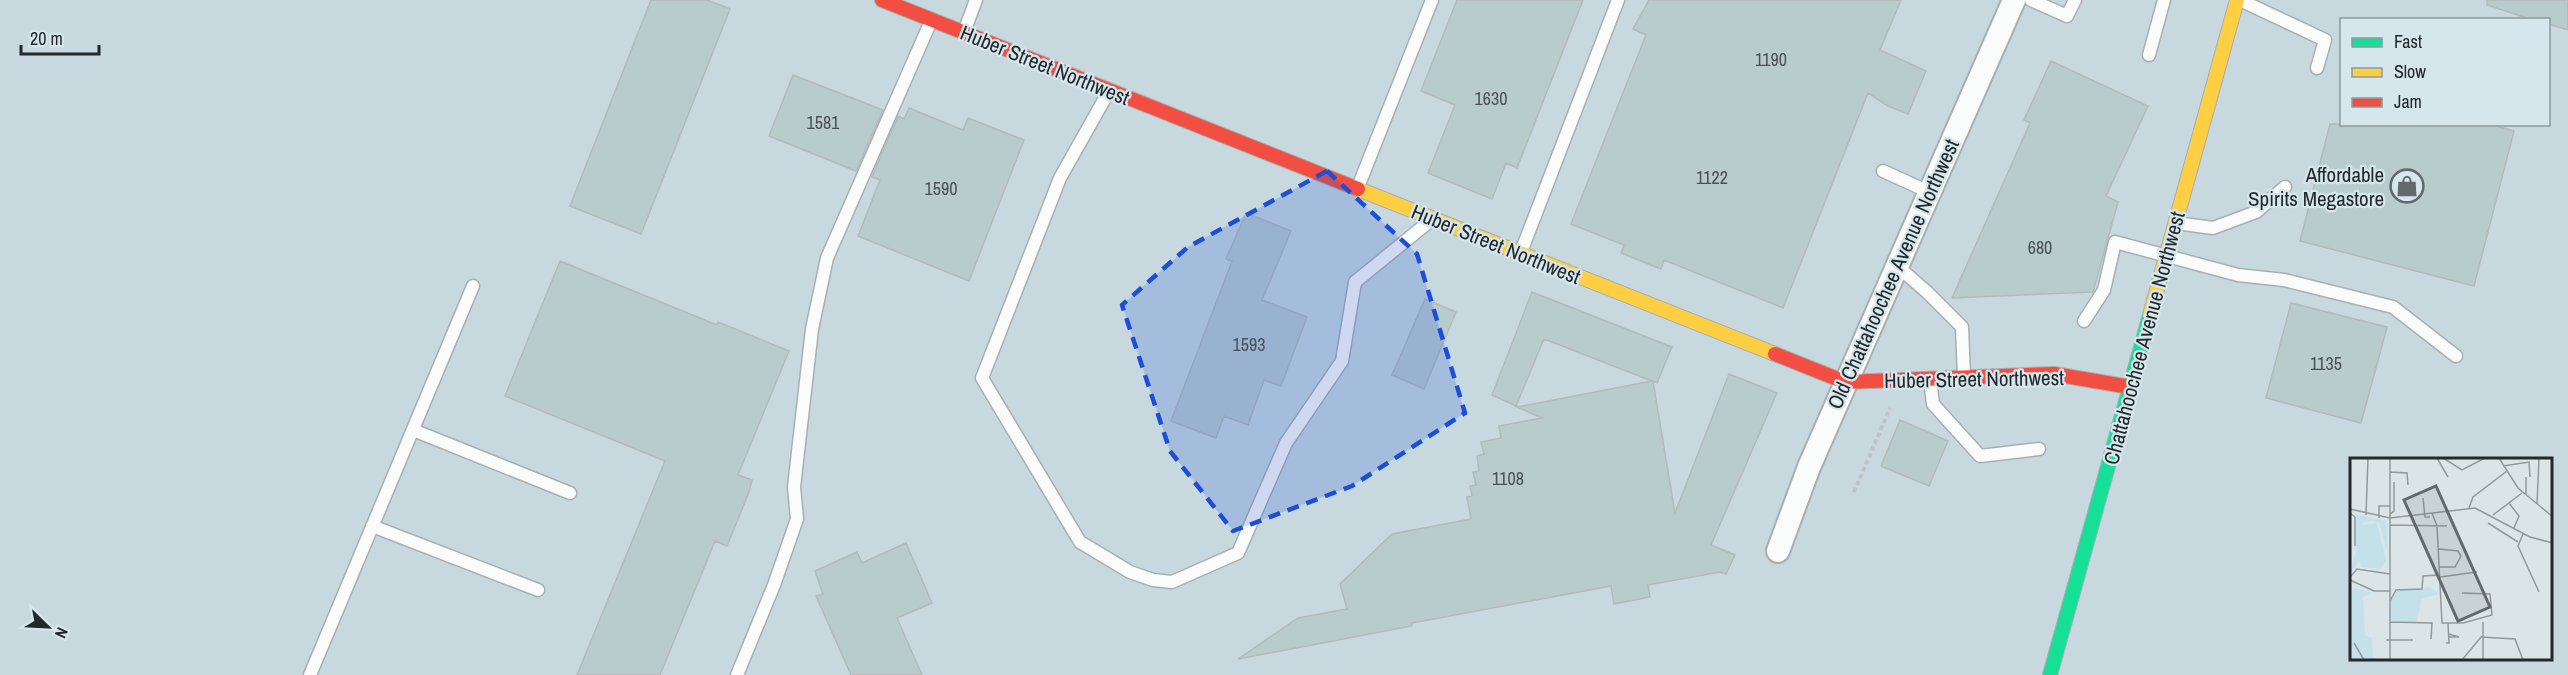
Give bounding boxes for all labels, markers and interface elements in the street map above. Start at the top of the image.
scale bar [21,18,99,56]
street label: Huber Street Northwest [956,18,1134,112]
legend [2340,18,2550,126]
text: 20 m [30,26,63,51]
text: Fast [2394,29,2422,54]
house number: 1190 [1755,47,1787,72]
text: Slow [2394,59,2426,84]
house number: 1630 [1475,86,1507,111]
text: Jam [2394,89,2422,114]
house number: 1581 [807,110,840,135]
street label: Old Chattahoochee Avenue Northwest [1820,134,1966,414]
place label: Affordable Spirits Megastore [2248,160,2384,213]
house number: 1122 [1696,165,1728,190]
shop icon: Affordable Spirits Megastore [2389,168,2425,204]
house number: 1590 [925,176,957,201]
street label: Huber Street Northwest [1407,197,1585,291]
street label: Chattahoochee Avenue Northwest [2096,208,2192,468]
house number: 680 [2028,235,2052,260]
house number: 1593 [1233,332,1265,357]
house number: 1135 [2310,351,2342,376]
street label: Huber Street Northwest [1884,363,2064,395]
inset map [2350,458,2553,660]
house number: 1108 [1492,466,1524,491]
north arrow [18,597,78,657]
text: N [50,624,74,642]

